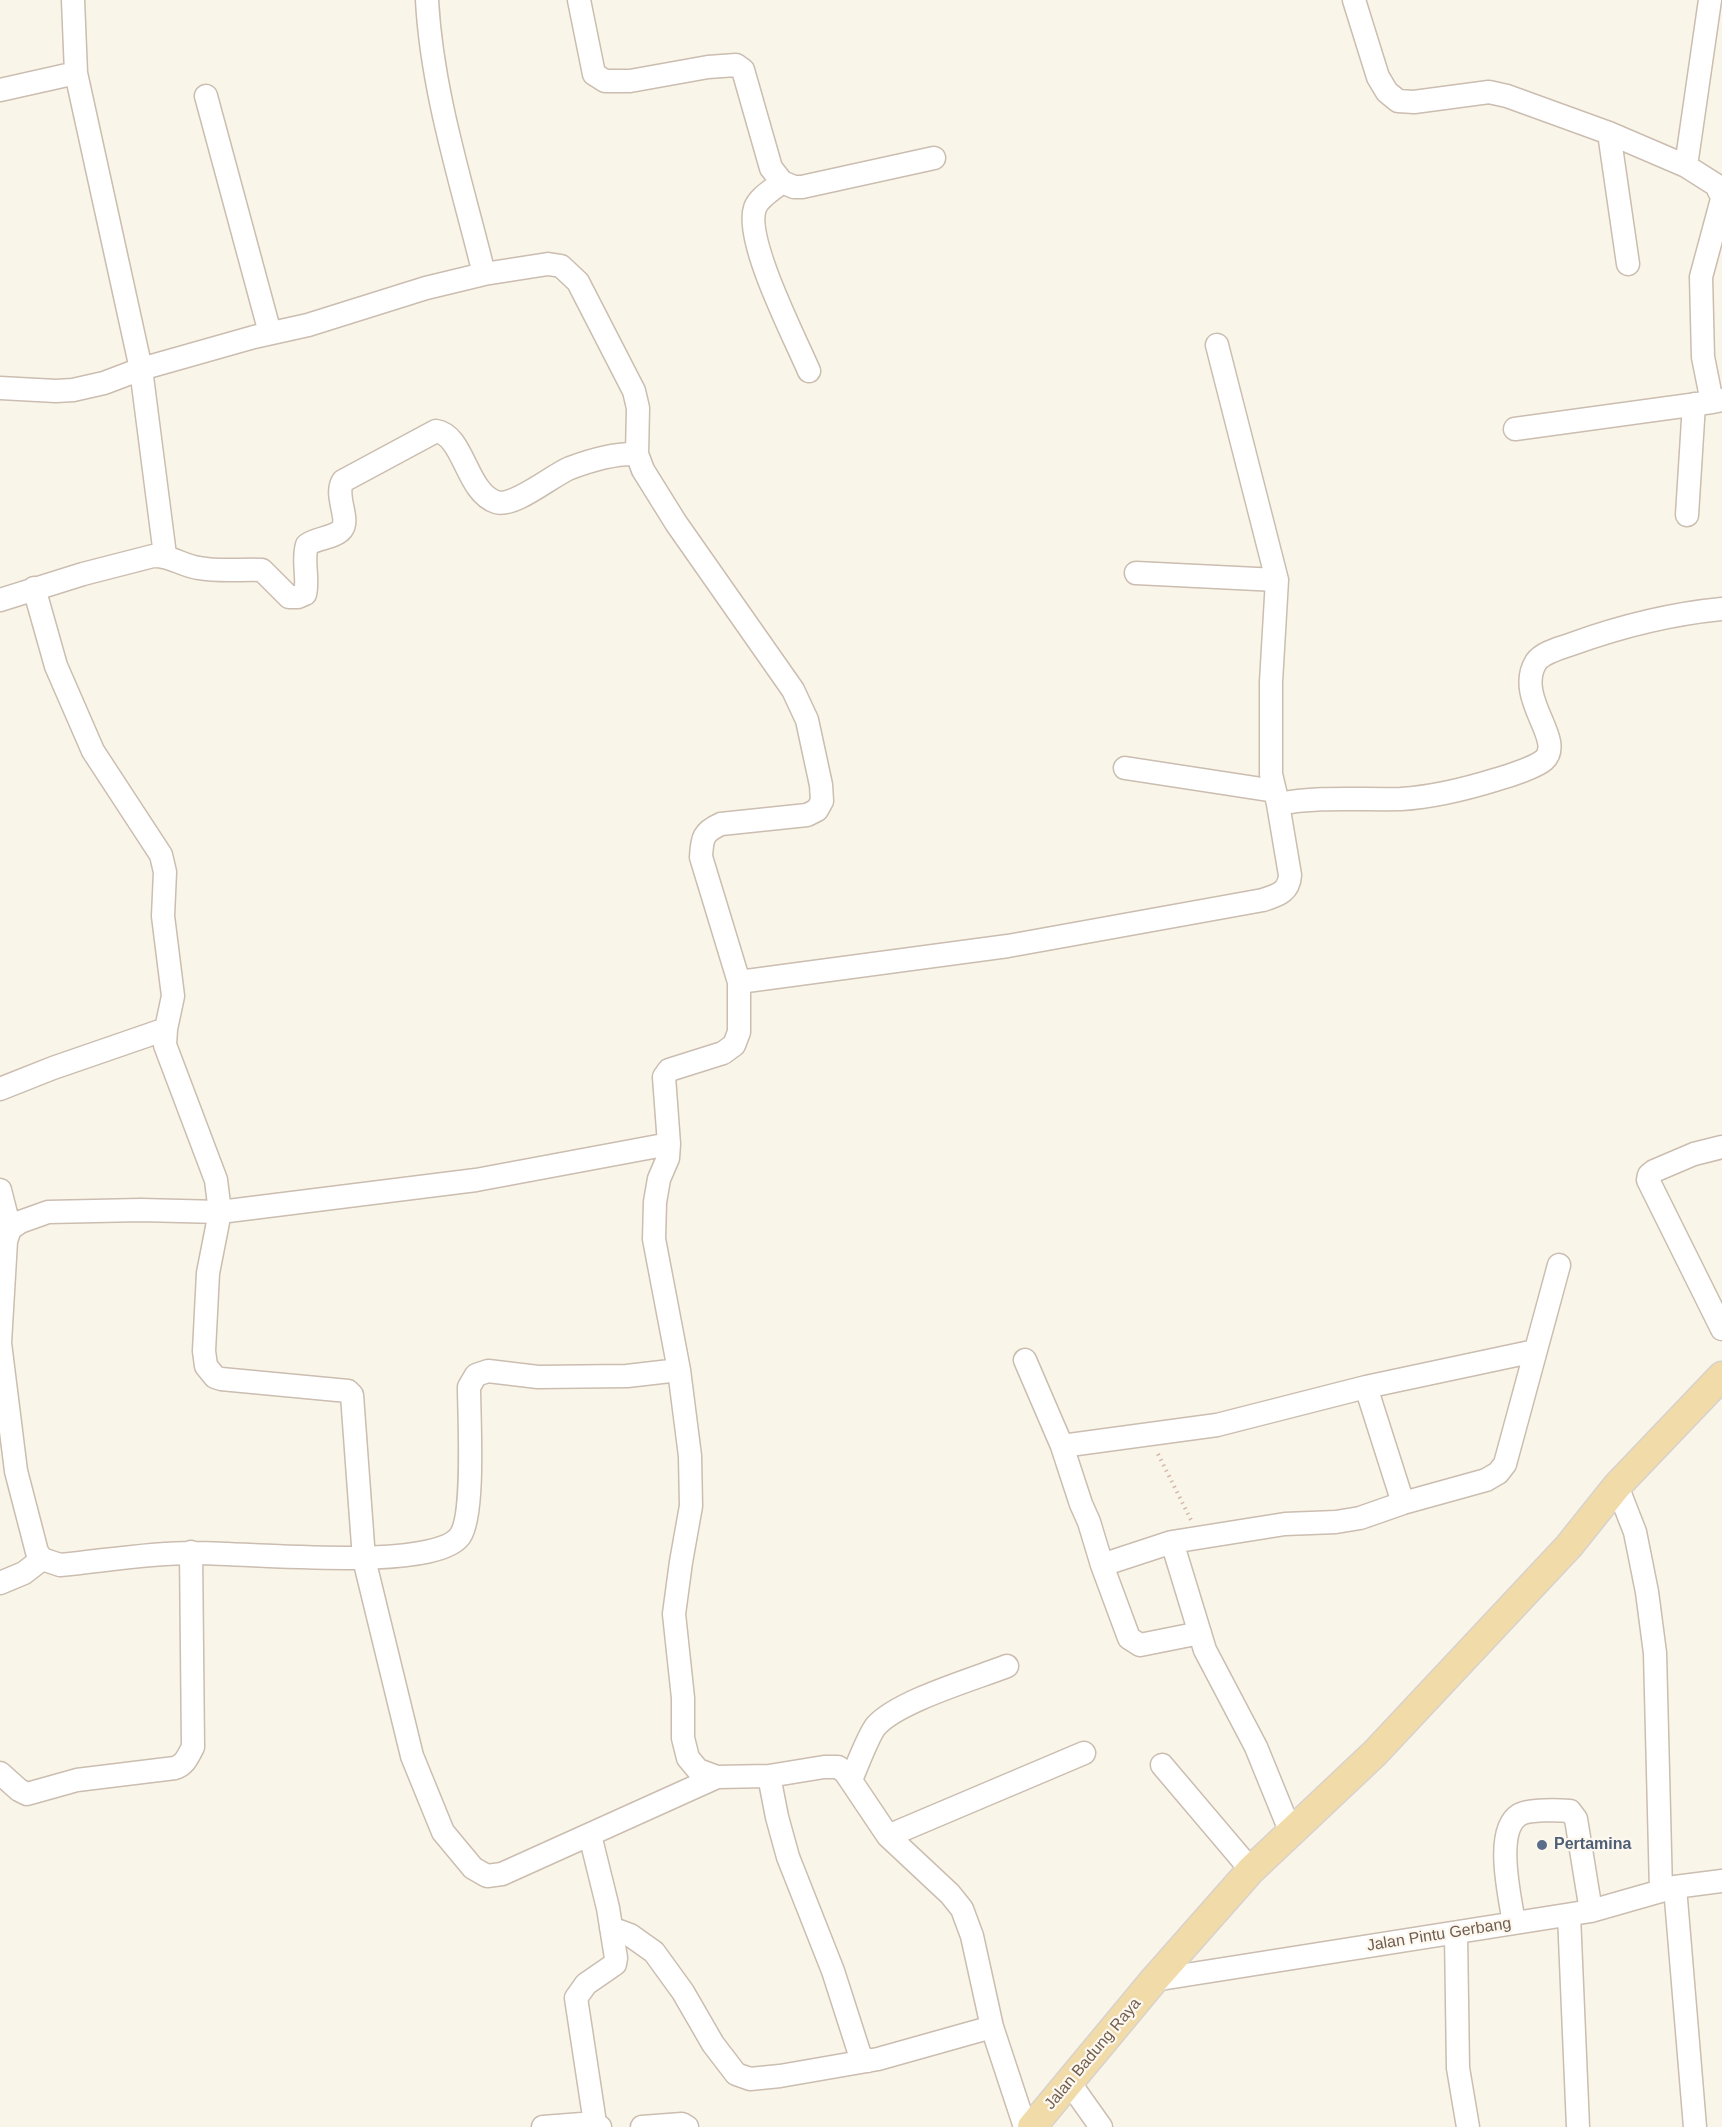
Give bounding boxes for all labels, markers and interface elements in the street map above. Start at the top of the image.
place label: Pertamina [1554,1835,1631,1855]
marker: Pertamina [1535,1838,1549,1852]
street label: Jalan Pintu Gerbang [1365,1914,1513,1956]
street label: Jalan Badung Raya [1041,1994,1145,2114]

